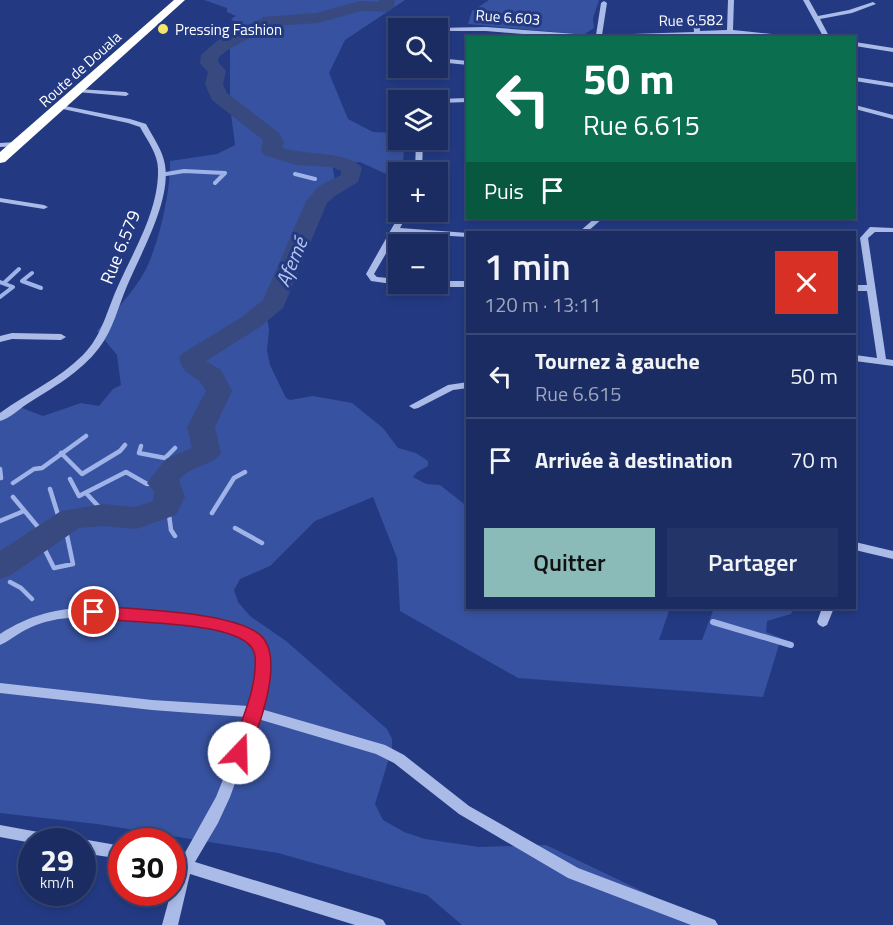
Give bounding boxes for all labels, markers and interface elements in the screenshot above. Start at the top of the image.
street label: Rue 6.603 [475,3,541,31]
street label: Rue 6.582 [658,8,724,32]
place label: Pressing Fashion [175,18,282,41]
map controls [388,18,448,294]
button: search [388,18,448,78]
marker: Pressing Fashion [156,22,170,36]
street label: Route de Douala [34,25,127,112]
text: 50 m [583,46,675,110]
icon: left [484,60,562,138]
button: layers [388,90,448,150]
text: Rue 6.615 [583,104,700,145]
button: + [388,162,448,222]
text: Puis [484,174,524,208]
icon: arrive [536,174,569,207]
street label: Rue 6.579 [93,206,147,288]
water label: Afemé [267,231,316,291]
button: − [388,234,448,294]
text: 1 min [484,239,571,294]
button: close [775,251,838,314]
text: 120 m · 13:11 [484,289,601,320]
text: Tournez à gauche [535,344,700,378]
text: 50 m [790,359,838,393]
icon: left [484,360,517,393]
text: Rue 6.615 [535,378,622,409]
text: Arrivée à destination [535,443,733,477]
text: 70 m [790,443,838,477]
icon: arrive [484,444,517,477]
button: Quitter [484,528,655,597]
button: Partager [667,528,838,597]
pin [68,586,119,637]
icon: arrive [77,595,110,628]
position arrow [207,721,271,785]
speed limit sign: 30 [108,828,186,906]
text: 29 [40,837,74,883]
text: km/h [40,871,74,894]

